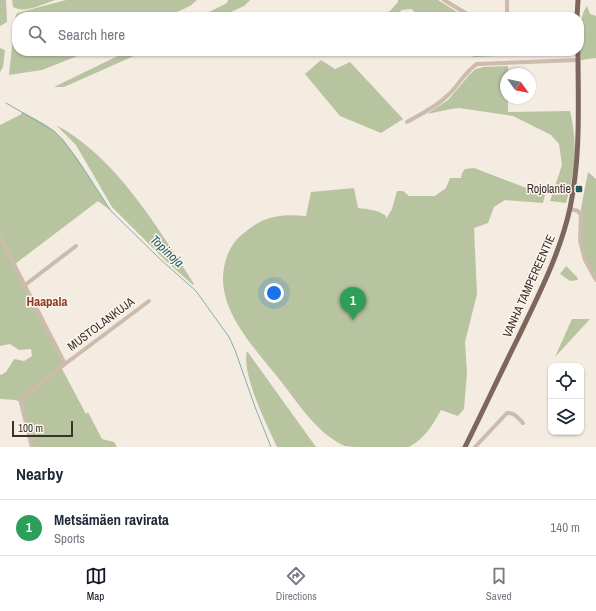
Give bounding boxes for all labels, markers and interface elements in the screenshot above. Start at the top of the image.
search box [12,12,584,56]
icon: search [26,23,48,45]
text: Search here [58,24,125,45]
north arrow [500,68,536,104]
place label: Rojolantie [527,181,571,197]
marker: Rojolantie [574,184,584,194]
water label: Topinoja [147,231,187,271]
street label: VANHA TAMPEREENTIE [499,232,559,340]
your location [264,283,284,303]
pin: 1 [340,287,366,320]
district label: Haapala [27,293,68,310]
street label: MUSTOLANKUJA [64,293,138,354]
map controls [548,363,584,435]
button: locate [548,363,584,399]
button: layers [548,399,584,435]
scale bar [12,419,73,438]
text: 100 m [18,421,43,435]
text: Nearby [16,462,63,485]
text: Metsämäen ravirata [54,509,169,530]
text: 1 [26,519,32,536]
text: 140 m [550,519,580,536]
text: Sports [54,530,85,547]
tab: Map [85,565,107,603]
tab: Directions [276,565,317,603]
tab: Saved [486,565,511,603]

